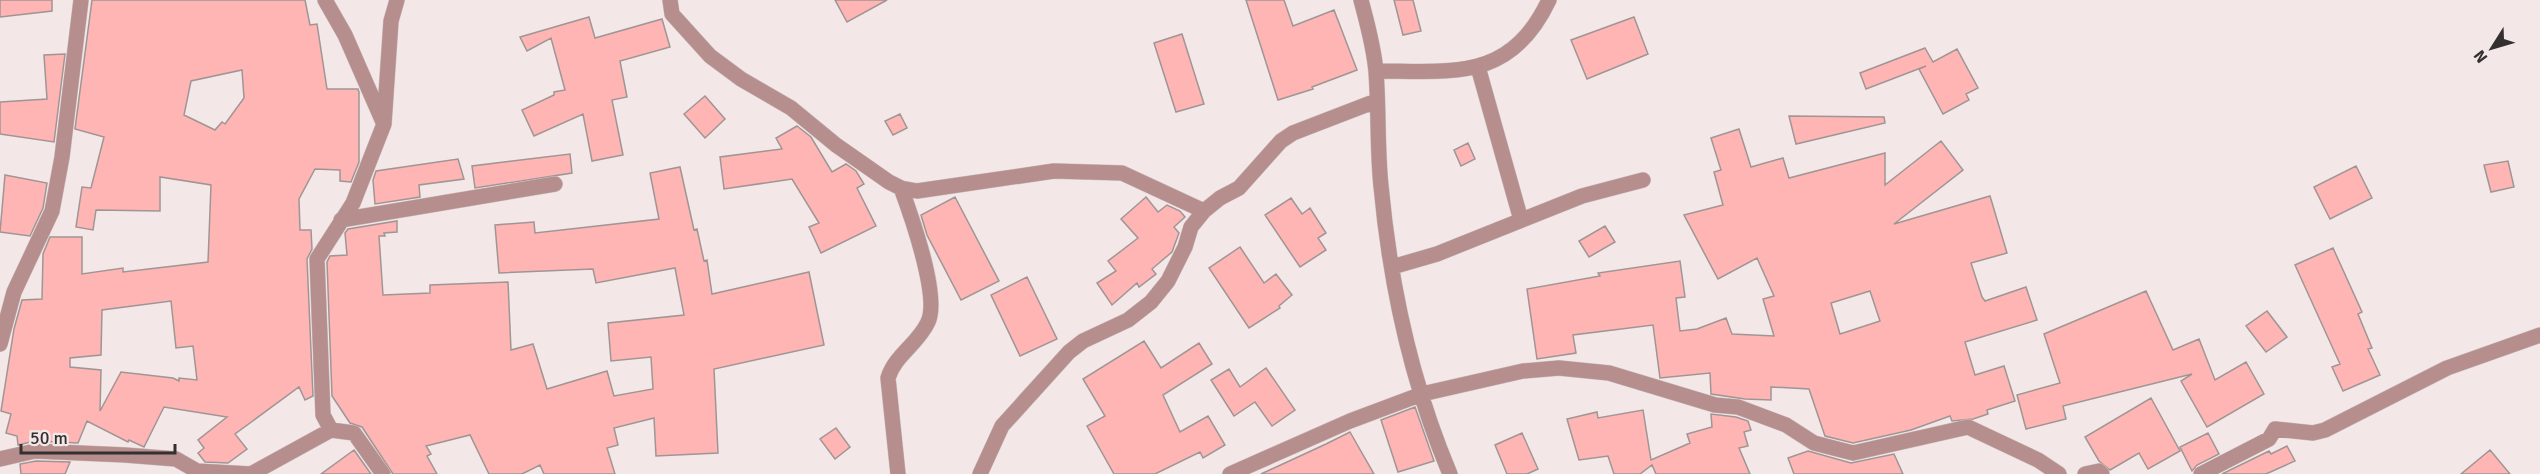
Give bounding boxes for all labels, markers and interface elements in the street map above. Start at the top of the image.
north arrow [2462,18,2522,78]
text: N [2469,46,2492,67]
scale bar [21,417,176,455]
text: 50 m [30,427,68,449]

